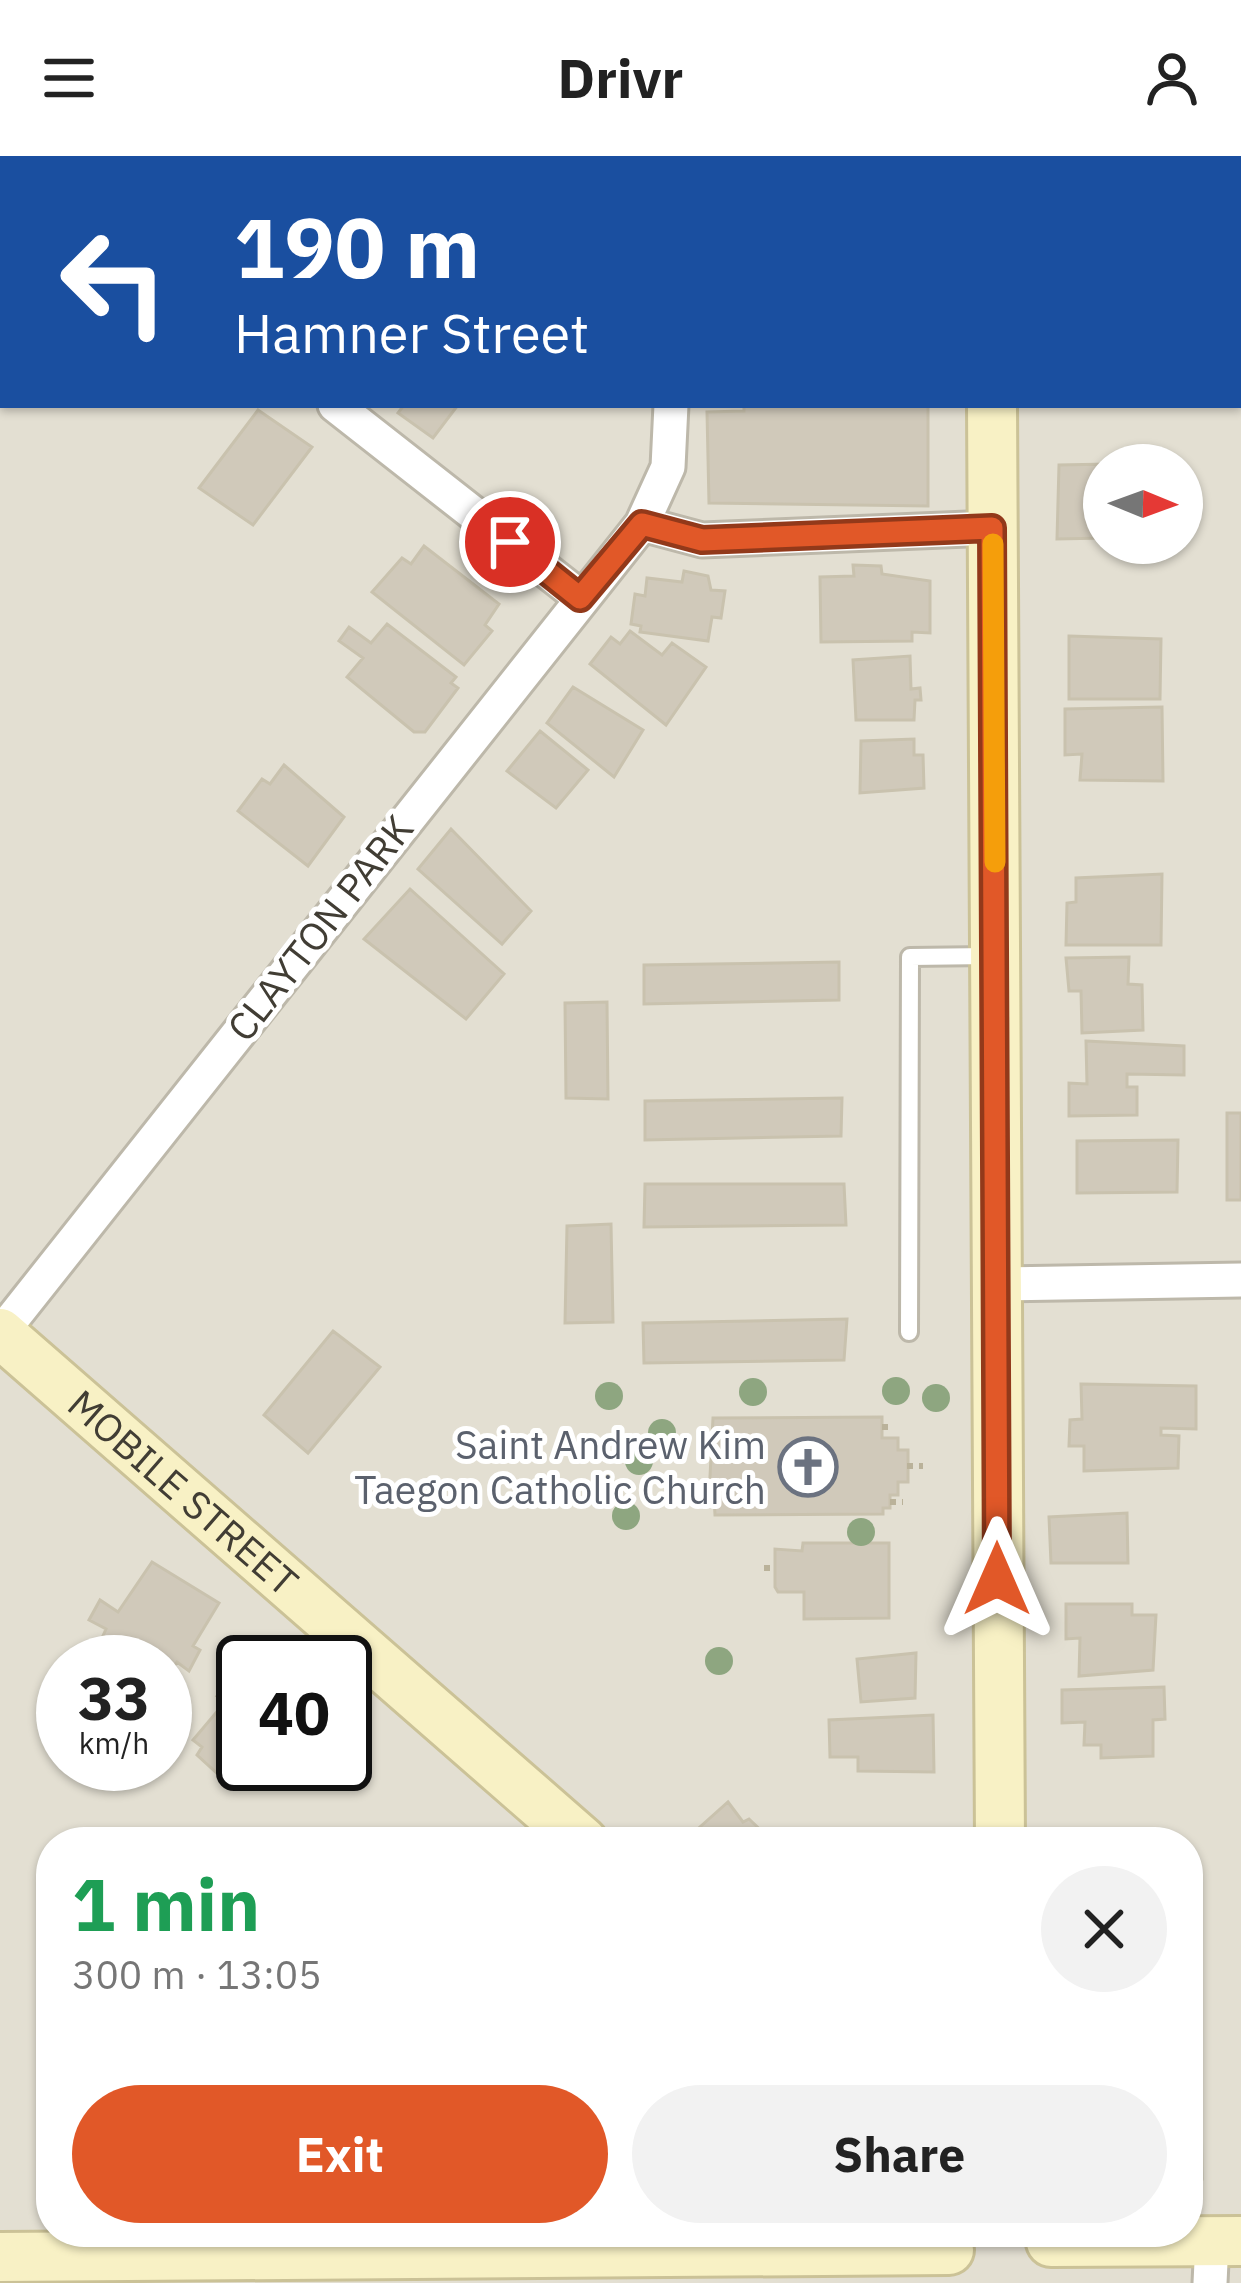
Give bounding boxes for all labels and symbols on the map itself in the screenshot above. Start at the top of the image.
north arrow [1083,444,1203,564]
pin [459,491,561,593]
street label: CLAYTON PARK [215,804,424,1051]
street label: MOBILE STREET [58,1378,309,1607]
place label: Saint Andrew Kim Taegon Catholic Church [354,1419,766,1515]
church icon: Saint Andrew Kim Taegon Catholic Church [777,1436,839,1498]
position arrow [934,1516,1060,1642]
speed limit sign: 40 [216,1635,372,1791]

